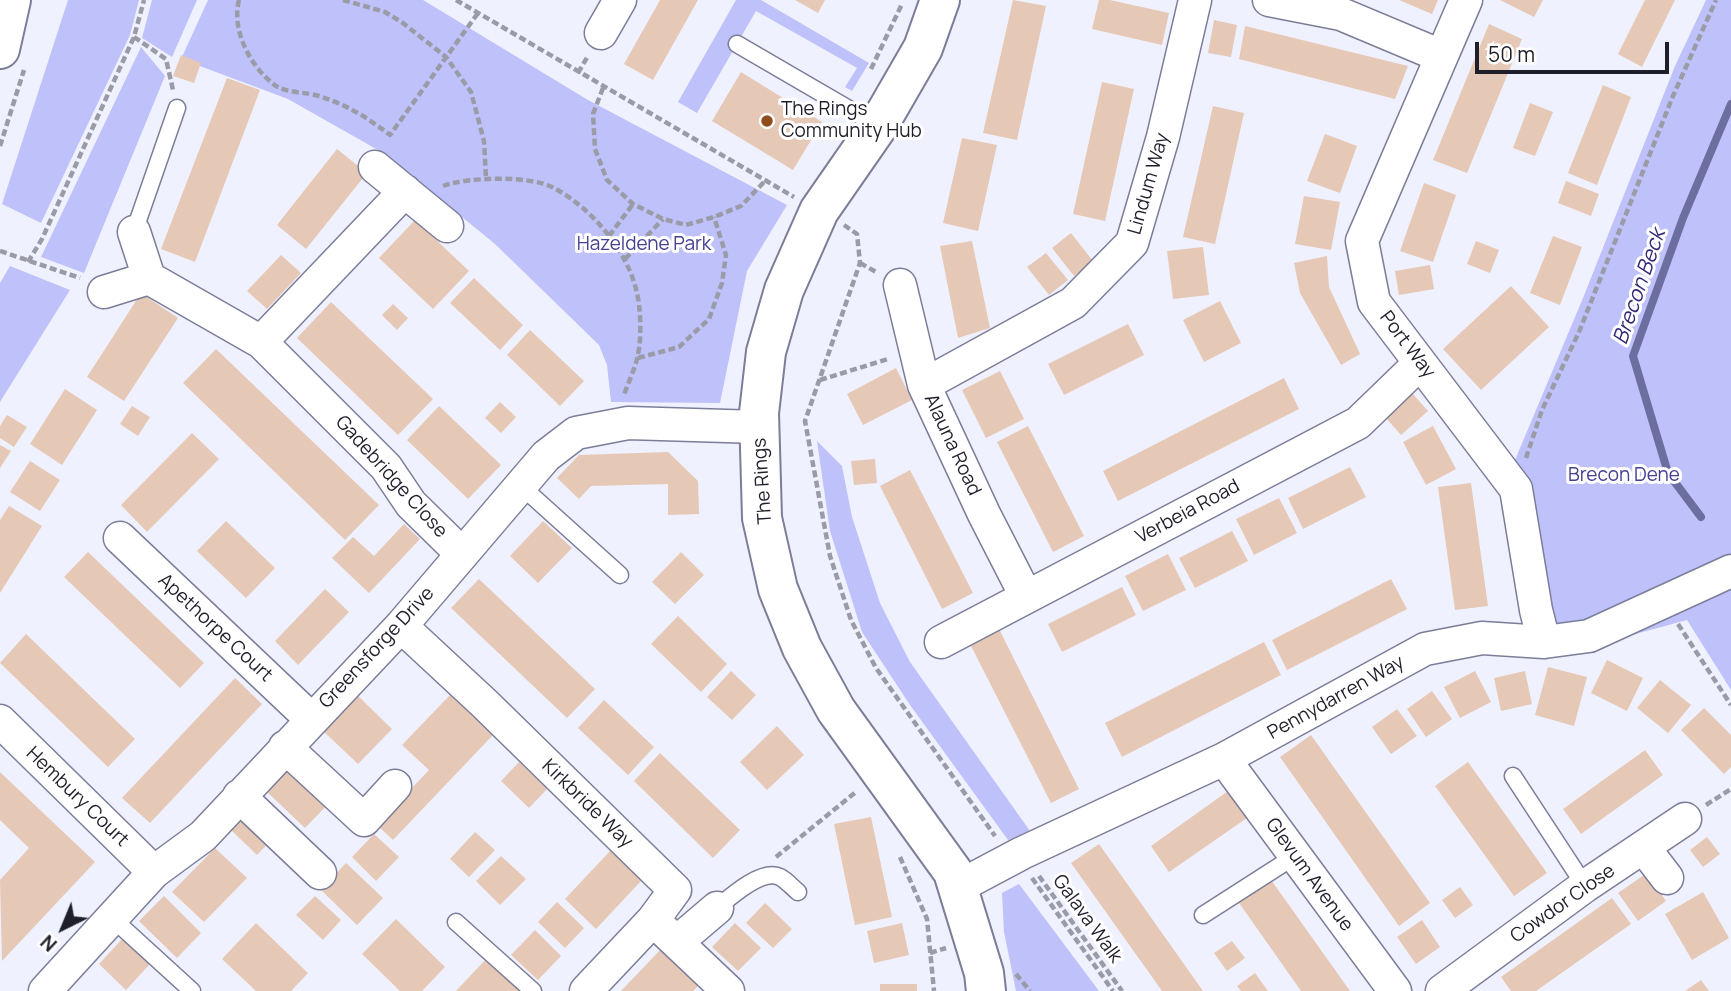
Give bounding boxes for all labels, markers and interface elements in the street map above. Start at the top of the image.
scale bar [1479,28,1673,72]
text: 50 m [1488,40,1535,68]
place label: The Rings Community Hub [781,99,922,143]
marker: The Rings Community Hub [759,113,775,129]
street label: Lindum Way [1124,131,1174,237]
water label: Brecon Beck [1609,226,1671,348]
park label: Hazeldene Park [577,234,711,256]
street label: Port Way [1374,307,1440,383]
street label: Alauna Road [919,391,985,499]
street label: Gadebridge Close [330,411,452,543]
street label: The Rings [749,437,777,525]
park label: Brecon Dene [1568,465,1680,487]
street label: Verbeia Road [1132,475,1244,549]
street label: Apethorpe Court [153,569,277,687]
street label: Greensforge Drive [315,582,439,714]
street label: Pennydarren Way [1264,651,1408,745]
street label: Hembury Court [21,742,133,852]
street label: Kirkbride Way [537,755,637,853]
street label: Glevum Avenue [1260,814,1358,936]
street label: Cowdor Close [1506,860,1620,948]
street label: Galava Walk [1047,871,1127,967]
north arrow [28,893,98,963]
text: N [35,929,63,958]

